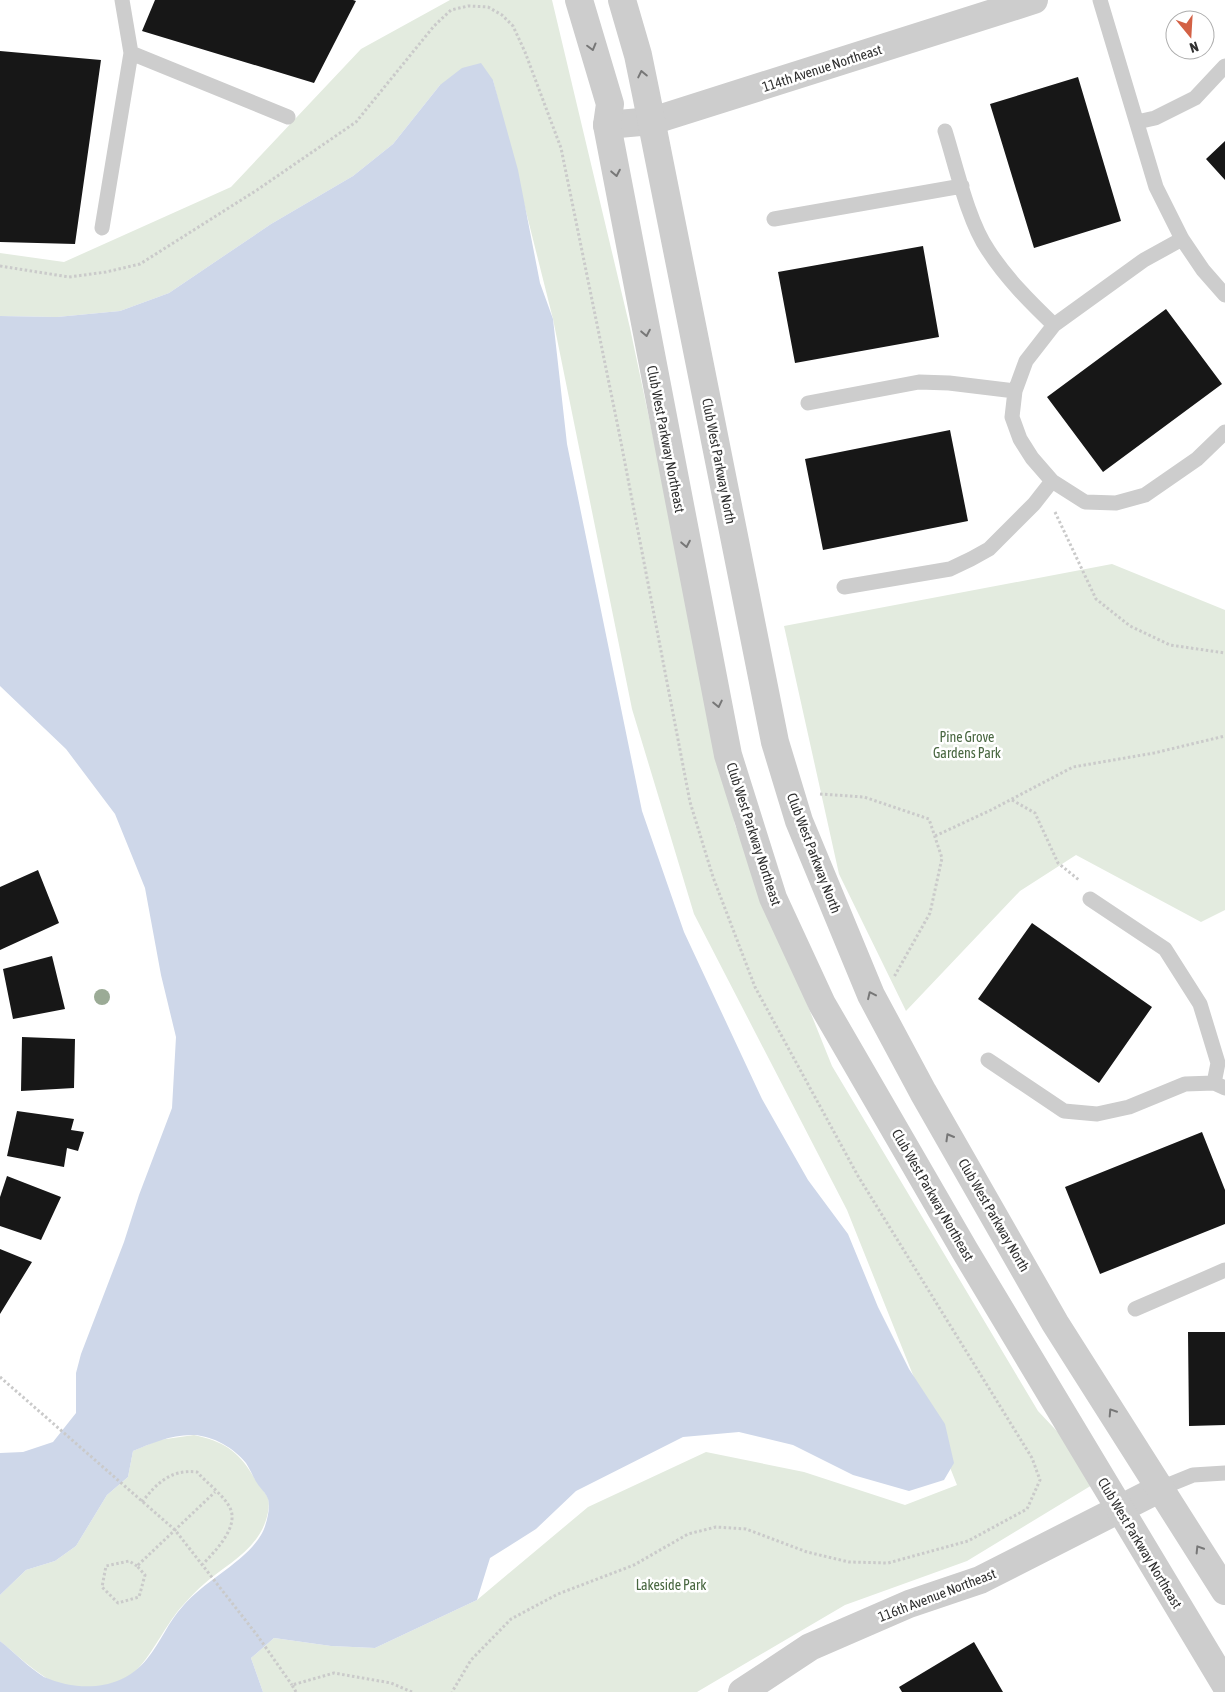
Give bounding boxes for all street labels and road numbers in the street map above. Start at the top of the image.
street label: 114th Avenue Northeast [760,41,884,95]
street label: Club West Parkway Northeast [644,364,688,514]
street label: Club West Parkway North [699,397,739,525]
street label: Club West Parkway Northeast [723,760,785,908]
street label: Club West Parkway North [784,791,844,915]
street label: Club West Parkway Northeast [889,1126,977,1264]
street label: Club West Parkway North [955,1156,1033,1274]
street label: Club West Parkway Northeast [1095,1475,1185,1611]
street label: 116th Avenue Northeast [876,1565,998,1625]

